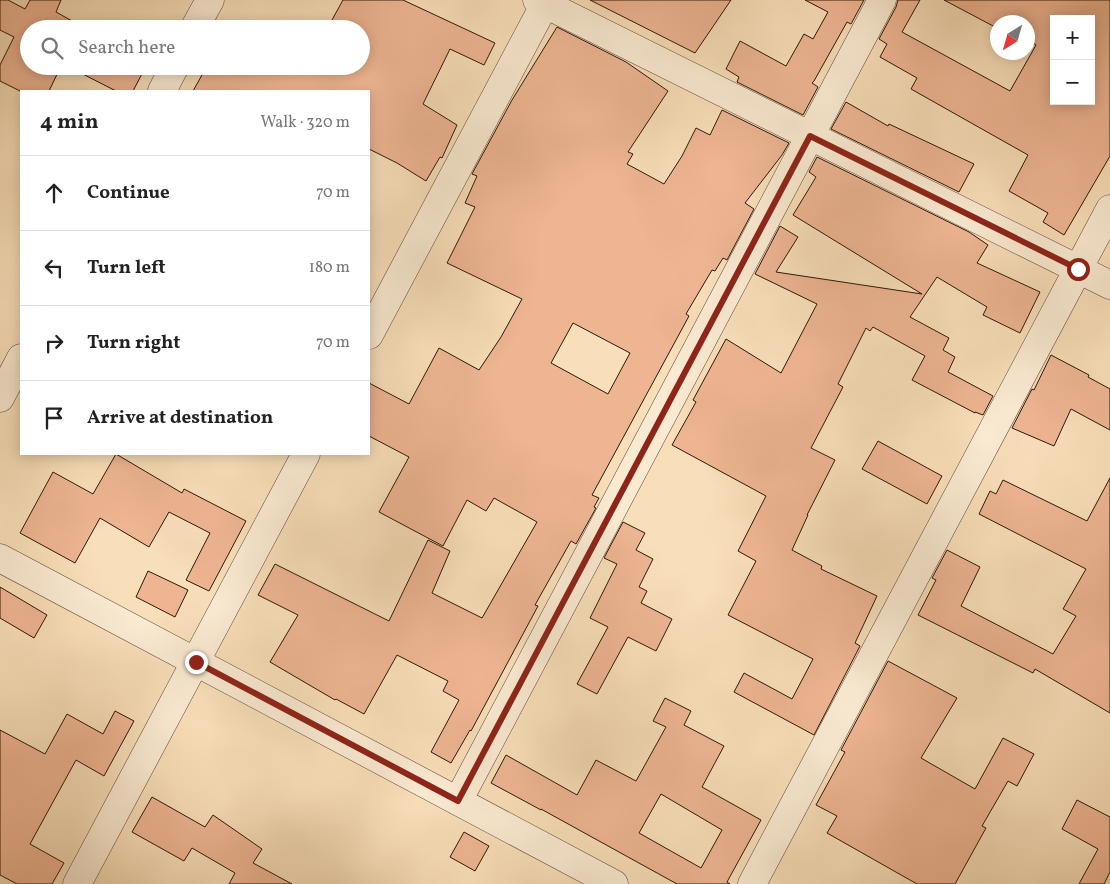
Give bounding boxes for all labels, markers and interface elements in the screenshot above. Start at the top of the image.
north arrow [990,15,1035,60]
map controls [1050,15,1095,105]
button: + [1050,15,1095,60]
search box [20,20,370,75]
icon: search [38,34,66,62]
text: Search here [78,35,175,61]
button: − [1050,60,1095,105]
text: 4 min [40,108,99,137]
text: Walk · 320 m [260,112,350,134]
icon: ahead [40,179,68,207]
text: Continue [87,180,170,206]
text: 70 m [316,182,350,204]
icon: left [40,254,68,282]
text: Turn left [87,255,166,281]
text: 180 m [309,257,350,279]
route start [1067,258,1090,281]
icon: right [40,329,68,357]
text: Turn right [87,330,180,356]
text: 70 m [316,332,350,354]
icon: arrive [40,404,68,432]
text: Arrive at destination [87,405,273,431]
route end [185,651,208,674]

